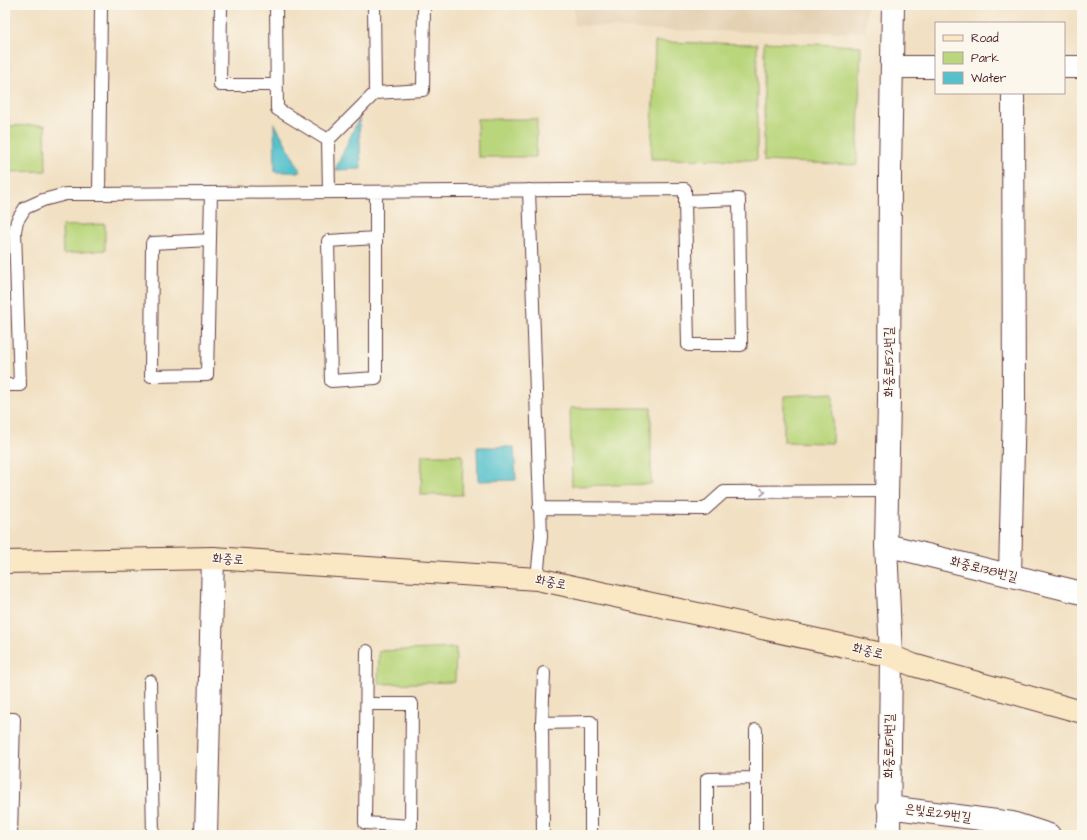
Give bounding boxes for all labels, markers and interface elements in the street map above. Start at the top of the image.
legend [935,22,1065,94]
text: Road [971,30,999,47]
text: Park [971,50,999,67]
text: Water [971,70,1007,87]
street label: 화중로152번길 [880,327,898,397]
one-way arrow [760,488,766,496]
street label: 화중로 [212,549,244,569]
street label: 화중로138번길 [948,552,1020,586]
street label: 화중로 [534,570,568,594]
street label: 화중로 [851,639,885,663]
street label: 화중로151번길 [879,713,899,779]
street label: 은빛로29번길 [903,799,973,827]

